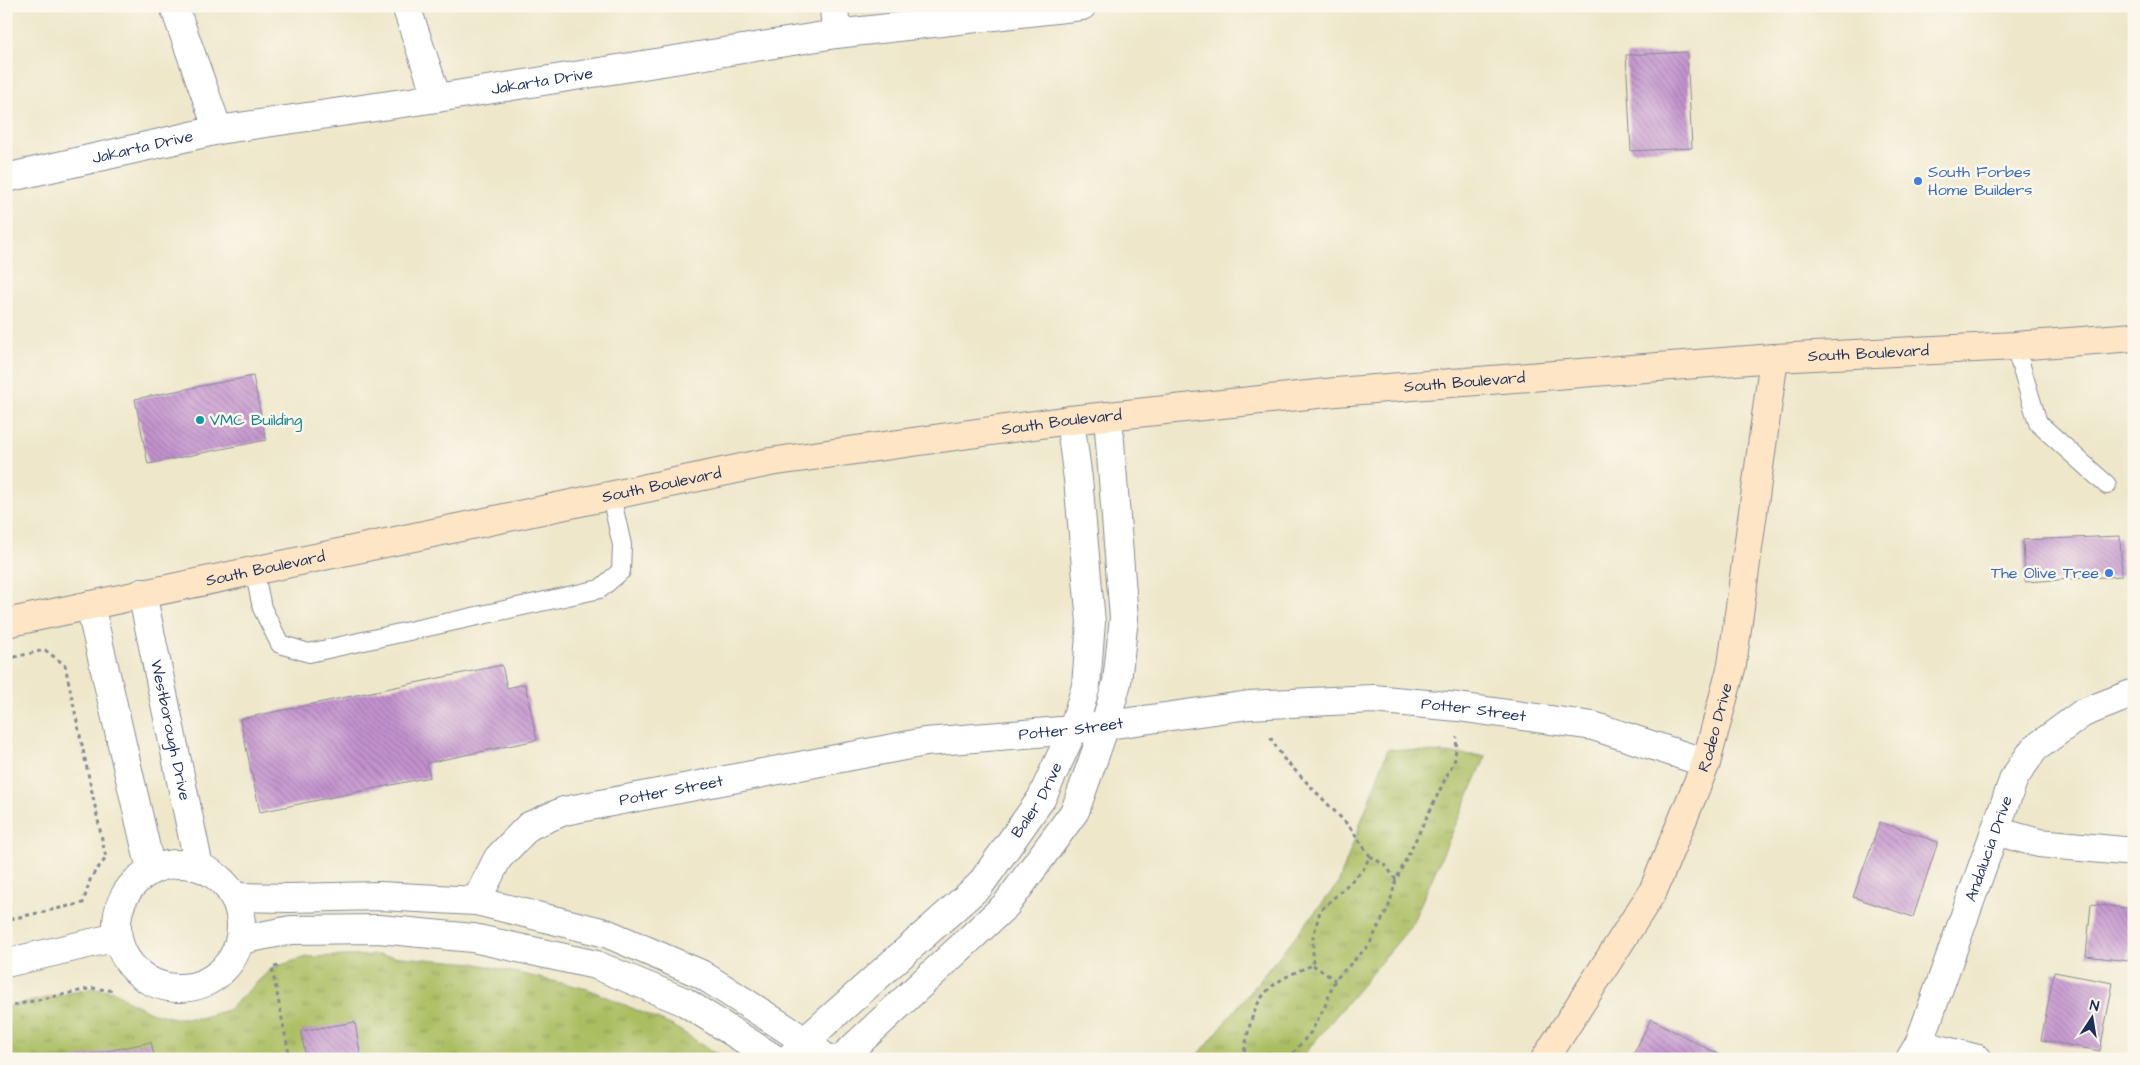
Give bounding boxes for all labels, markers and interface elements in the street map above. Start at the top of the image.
street label: Jakarta Drive [489,62,595,100]
street label: Jakarta Drive [90,125,196,169]
place label: South Forbes Home Builders [1928,161,2032,201]
marker: South Forbes Home Builders [1912,175,1924,187]
street label: South Boulevard [1807,339,1930,367]
street label: South Boulevard [1403,366,1526,398]
street label: South Boulevard [1000,404,1123,441]
place label: VMC Building [210,409,302,432]
marker: VMC Building [194,414,206,426]
street label: South Boulevard [600,462,723,508]
street label: South Boulevard [204,545,327,592]
place label: The Olive Tree [1991,562,2099,584]
marker: The Olive Tree [2103,567,2115,579]
street label: Westborough Drive [145,658,196,803]
street label: Rodeo Drive [1692,680,1738,775]
street label: Potter Street [1420,693,1528,728]
street label: Potter Street [1018,712,1125,745]
street label: Baler Drive [1006,758,1068,842]
street label: Potter Street [617,770,725,811]
street label: Andalucia Drive [1960,792,2018,905]
north arrow [2068,992,2118,1042]
text: N [2088,996,2101,1017]

